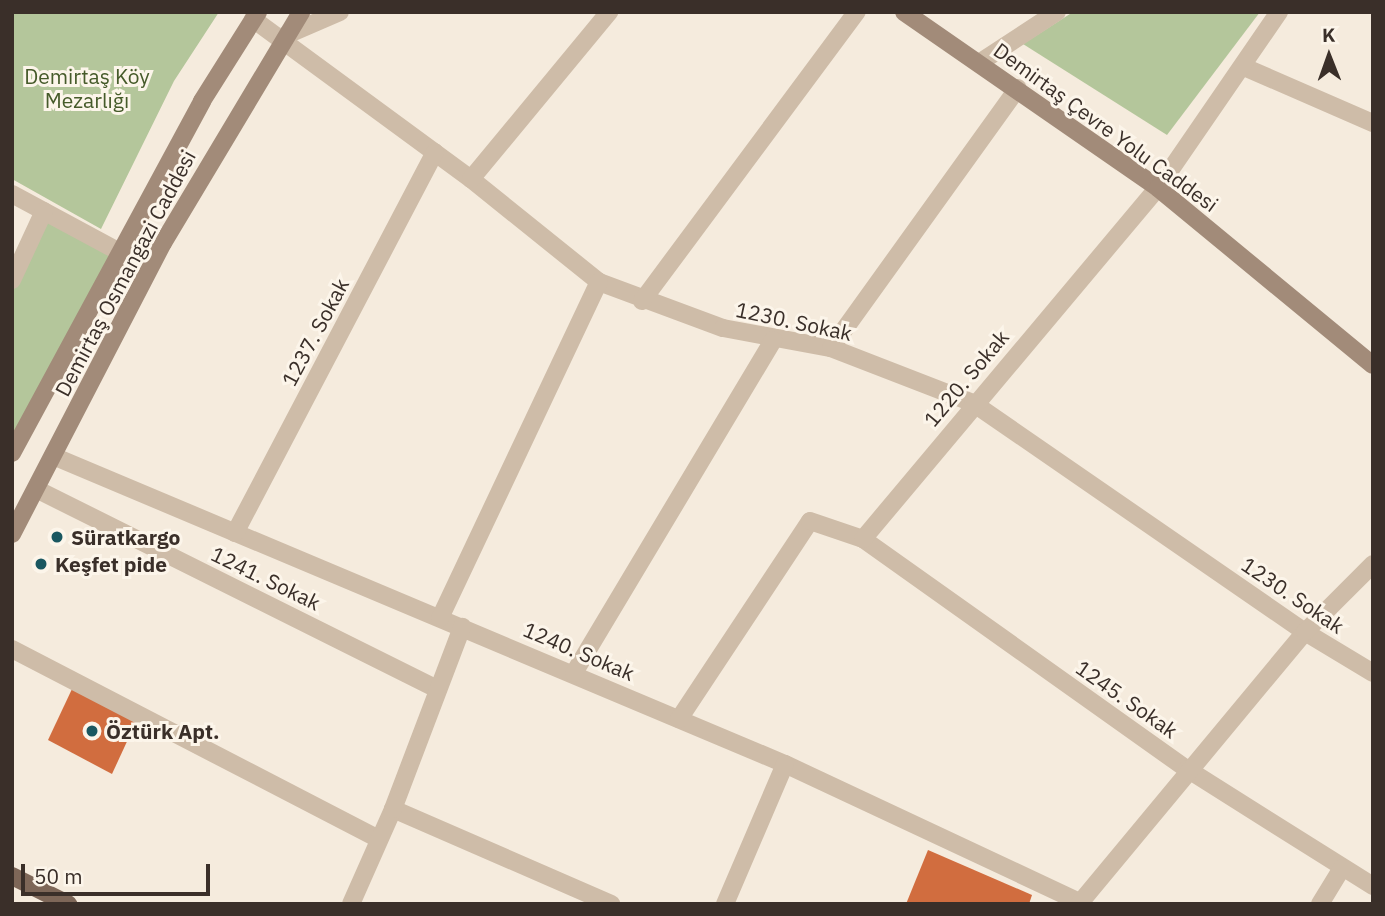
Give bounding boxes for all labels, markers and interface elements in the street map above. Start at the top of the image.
north arrow [1294,21,1364,91]
text: K [1322,23,1335,47]
street label: Demirtaş Çevre Yolu Caddesi [989,37,1223,217]
park label: Demirtaş Köy Mezarlığı [24,63,150,113]
street label: Demirtaş Osmangazi Caddesi [49,146,201,400]
street label: 1237. Sokak [276,274,354,390]
street label: 1230. Sokak [734,296,854,346]
street label: 1220. Sokak [918,325,1014,431]
place label: Süratkargo [71,524,180,550]
marker: Süratkargo [49,529,65,545]
street label: 1241. Sokak [207,541,325,615]
place label: Keşfet pide [55,551,167,577]
street label: 1230. Sokak [1237,551,1349,639]
marker: Keşfet pide [33,556,49,572]
street label: 1240. Sokak [520,616,638,686]
street label: 1245. Sokak [1071,655,1183,743]
place label: Öztürk Apt. [106,718,220,744]
marker: Öztürk Apt. [84,723,100,739]
scale bar [24,850,214,894]
text: 50 m [34,862,83,890]

